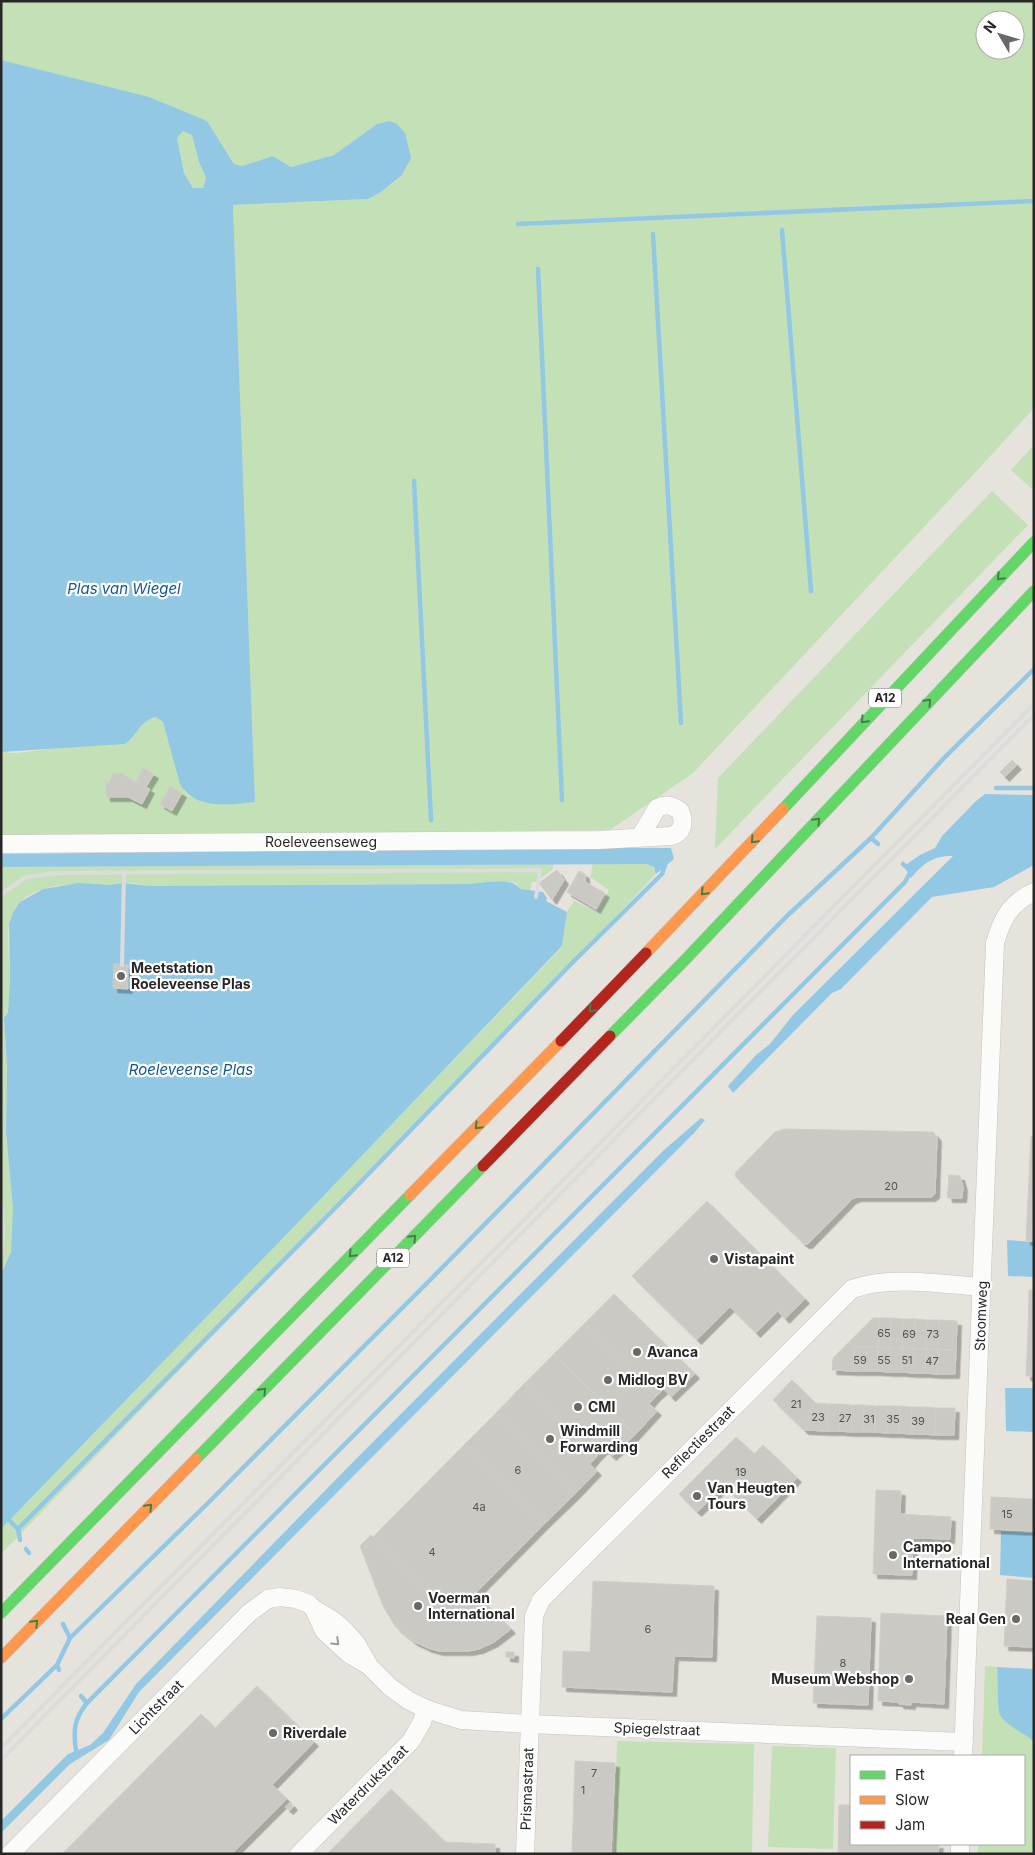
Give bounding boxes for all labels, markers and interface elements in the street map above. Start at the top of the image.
north arrow [975,10,1025,60]
text: N [979,17,999,36]
one-way arrow [997,571,1006,580]
water label: Plas van Wiegel [67,579,181,598]
road number: A12 [869,688,901,708]
one-way arrow [922,699,931,708]
one-way arrow [861,715,870,724]
one-way arrow [811,817,820,826]
street label: Roeleveenseweg [265,833,377,850]
one-way arrow [751,834,760,843]
one-way arrow [701,886,710,895]
place label: Meetstation Roeleveense Plas [131,959,251,992]
marker: Meetstation Roeleveense Plas [115,970,127,982]
one-way arrow [589,1004,598,1013]
water label: Roeleveense Plas [129,1060,253,1079]
one-way arrow [475,1120,484,1129]
house number: 20 [884,1179,898,1193]
one-way arrow [407,1235,416,1244]
road number: A12 [377,1248,409,1268]
one-way arrow [349,1249,358,1258]
place label: Vistapaint [724,1250,794,1267]
marker: Vistapaint [708,1253,720,1265]
street label: Stoomweg [971,1280,990,1351]
house number: 65 [877,1326,891,1340]
house number: 69 [902,1327,916,1341]
house number: 73 [927,1327,940,1341]
place label: Avanca [647,1343,698,1360]
marker: Avanca [631,1346,643,1358]
house number: 59 [853,1353,867,1367]
house number: 55 [877,1353,891,1367]
house number: 51 [901,1353,913,1367]
house number: 47 [925,1354,939,1368]
place label: Midlog BV [618,1371,688,1388]
marker: Midlog BV [602,1374,614,1386]
one-way arrow [257,1388,266,1397]
house number: 21 [790,1397,802,1411]
place label: CMI [588,1398,615,1415]
marker: CMI [572,1401,584,1413]
street label: Reflectiestraat [658,1402,738,1481]
house number: 23 [811,1410,825,1424]
house number: 27 [839,1411,851,1425]
house number: 31 [863,1412,875,1426]
house number: 35 [886,1412,900,1426]
house number: 39 [911,1414,925,1428]
place label: Windmill Forwarding [560,1422,638,1455]
marker: Windmill Forwarding [544,1433,556,1445]
house number: 6 [515,1463,522,1477]
house number: 19 [735,1465,747,1479]
place label: Van Heugten Tours [707,1479,795,1512]
marker: Van Heugten Tours [691,1490,703,1502]
house number: 4a [472,1500,486,1514]
one-way arrow [143,1504,152,1513]
house number: 15 [1001,1507,1013,1521]
place label: Campo International [903,1538,990,1571]
house number: 4 [428,1545,436,1559]
marker: Campo International [887,1549,899,1561]
place label: Voerman International [428,1589,515,1622]
marker: Voerman International [412,1600,424,1612]
place label: Real Gen [946,1610,1006,1627]
marker: Real Gen [1010,1613,1022,1625]
one-way arrow [29,1620,38,1629]
house number: 6 [645,1622,652,1636]
one-way arrow [331,1636,340,1645]
house number: 8 [840,1656,847,1670]
place label: Museum Webshop [771,1670,899,1687]
marker: Museum Webshop [903,1673,915,1685]
street label: Lichtstraat [125,1676,187,1737]
street label: Spiegelstraat [613,1718,701,1739]
place label: Riverdale [283,1724,347,1741]
marker: Riverdale [267,1727,279,1739]
street label: Waterdrukstraat [324,1741,411,1828]
street label: Prismastraat [517,1747,536,1831]
legend [850,1755,1025,1845]
text: Fast [895,1765,925,1784]
house number: 7 [591,1766,597,1780]
house number: 1 [581,1783,585,1797]
text: Slow [895,1790,929,1809]
text: Jam [895,1815,925,1834]

